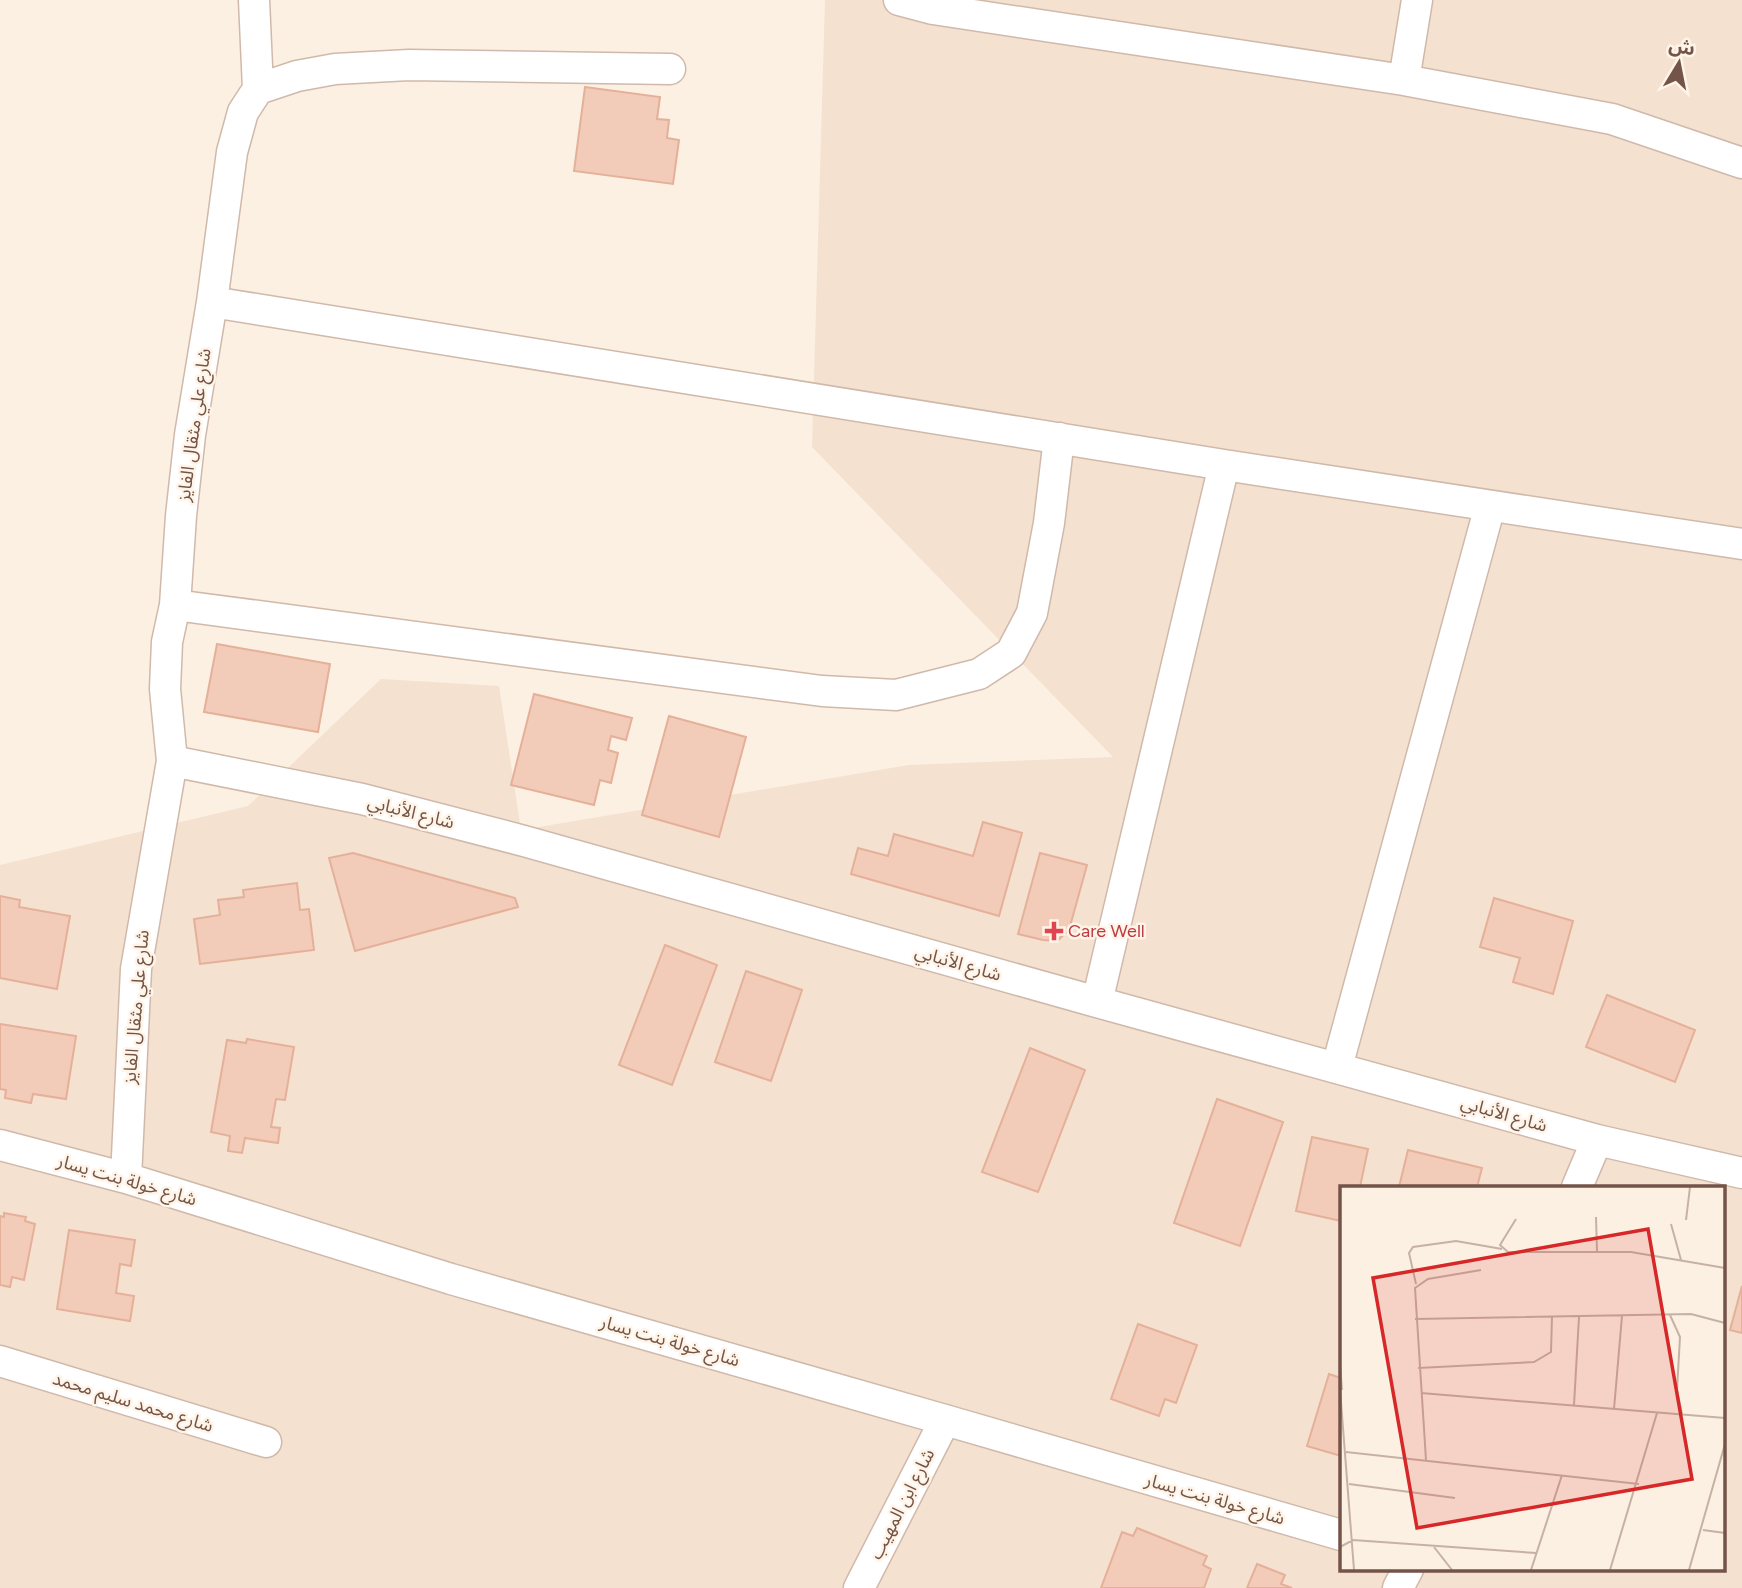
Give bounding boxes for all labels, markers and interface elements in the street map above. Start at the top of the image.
north arrow [1644,28,1714,98]
text: ش [1667,33,1697,60]
street label: شارع علي مثقال الفايز [172,347,219,504]
street label: شارع الأنبابي [365,791,457,836]
place label: Care Well [1068,920,1145,942]
marker: Care Well [1046,923,1062,939]
street label: شارع علي مثقال الفايز [118,929,157,1086]
street label: شارع الأنبابي [912,940,1004,989]
street label: شارع الأنبابي [1458,1091,1550,1140]
street label: شارع خولة بنت يسار [53,1149,199,1213]
inset map [1340,1186,1724,1570]
street label: شارع خولة بنت يسار [596,1310,742,1374]
street label: شارع محمد سليم محمد [49,1367,216,1440]
street label: شارع ابن المهيب [865,1445,942,1564]
street label: شارع خولة بنت يسار [1141,1468,1287,1532]

